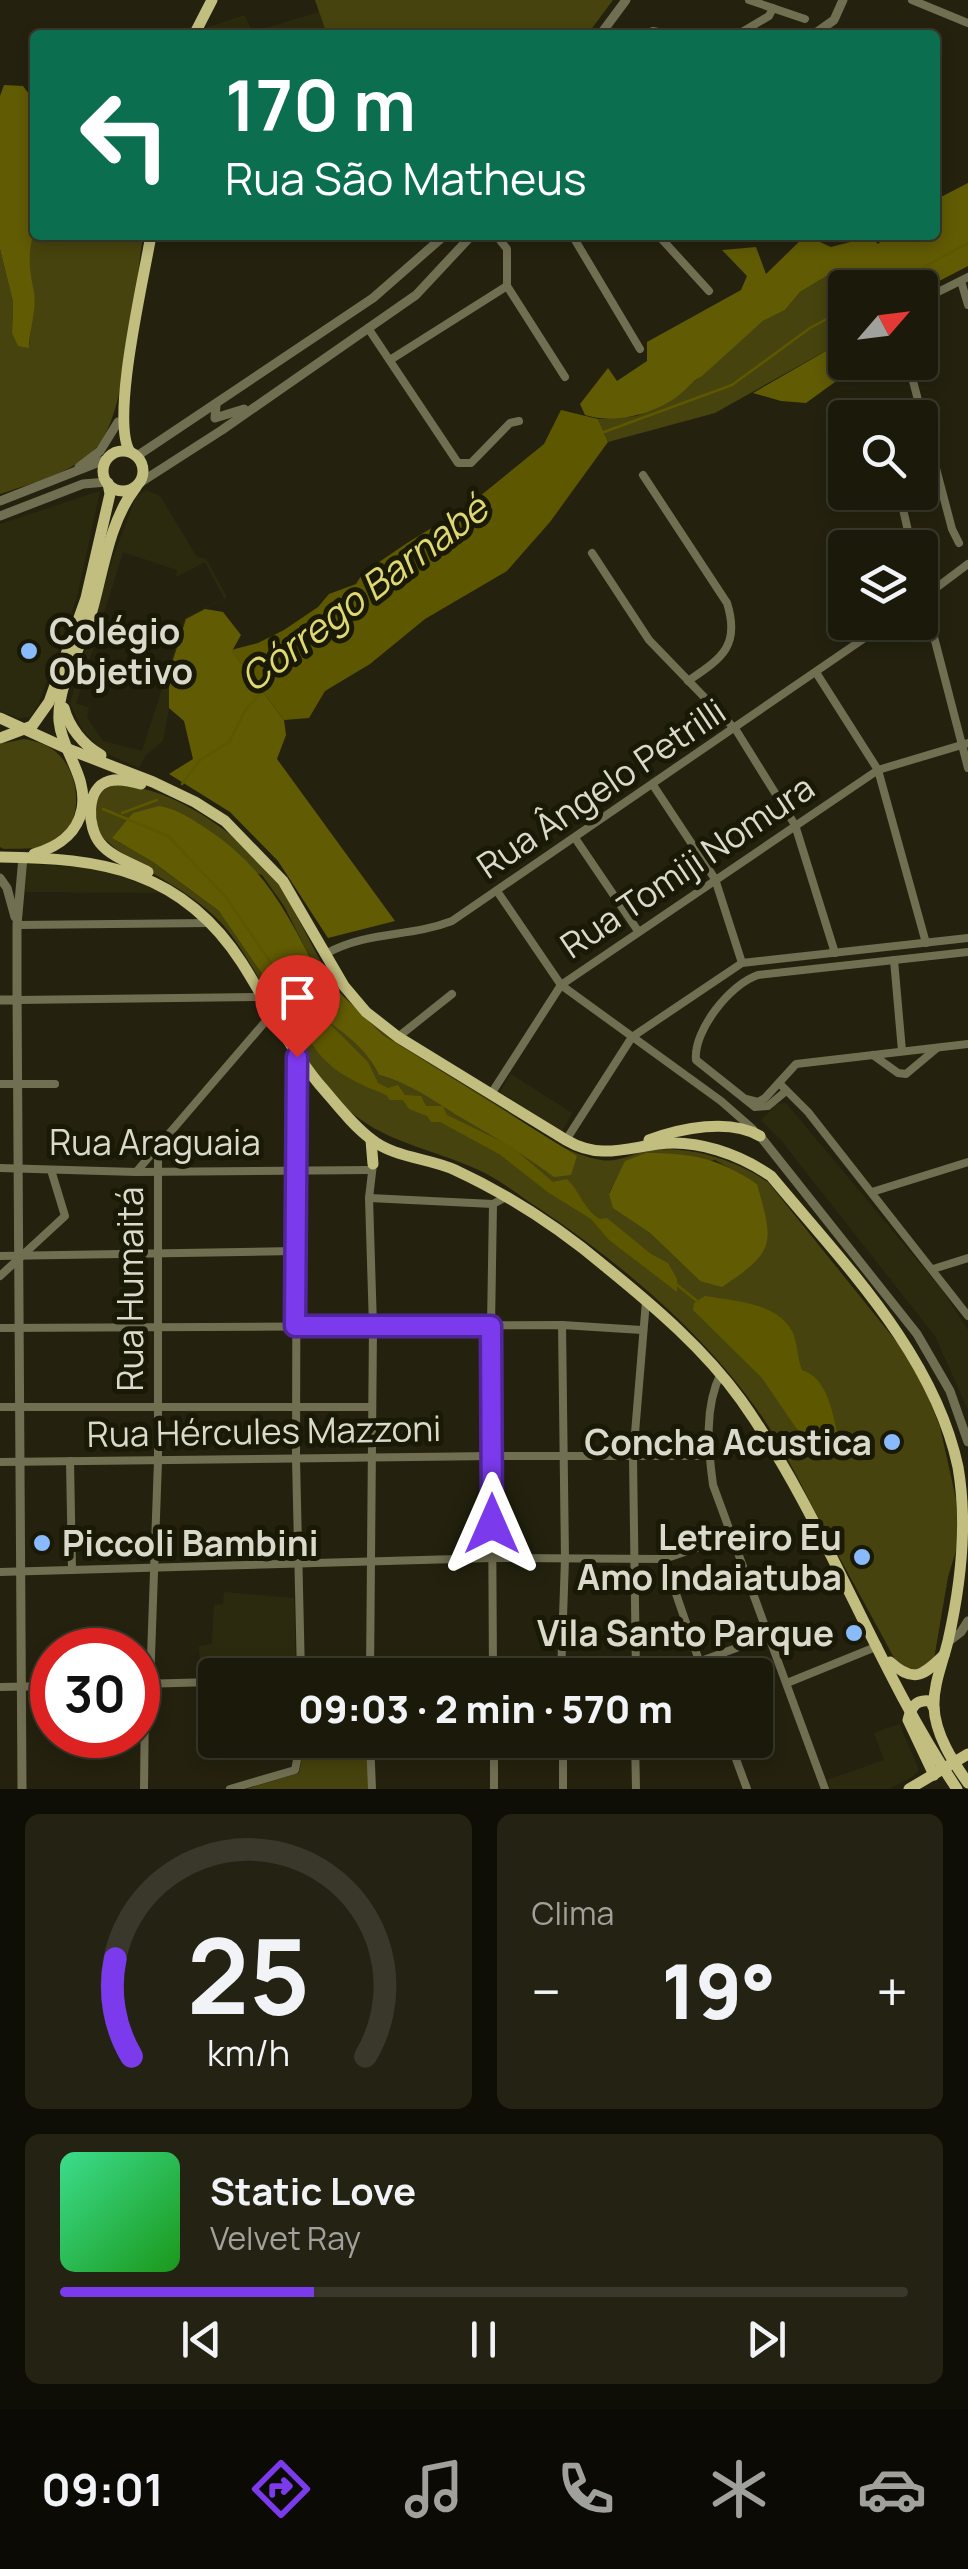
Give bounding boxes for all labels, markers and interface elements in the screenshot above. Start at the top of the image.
text: 170 m [225,56,416,152]
icon: left [60,70,190,200]
text: Rua São Matheus [225,147,587,209]
north arrow [828,270,938,380]
map controls [828,270,938,640]
button: search [828,400,938,510]
water label: Córrego Barnabé [228,480,500,702]
button: layers [828,530,938,640]
place label: Colégio Objetivo [49,607,193,695]
marker: Colégio Objetivo [18,640,40,662]
street label: Rua Ângelo Petrilli [467,687,735,889]
street label: Rua Tomiji Nomura [551,763,823,969]
pin [255,955,340,1058]
icon: arrive [270,970,325,1025]
street label: Rua Araguaia [49,1118,261,1166]
street label: Rua Humaitá [106,1187,154,1391]
street label: Rua Hércules Mazzoni [86,1404,442,1458]
place label: Concha Acustica [584,1418,872,1466]
marker: Concha Acustica [881,1431,903,1453]
position arrow [440,1472,544,1576]
place label: Letreiro Eu Amo Indaiatuba [577,1513,842,1601]
place label: Piccoli Bambini [62,1519,318,1567]
marker: Piccoli Bambini [31,1532,53,1554]
marker: Letreiro Eu Amo Indaiatuba [851,1546,873,1568]
place label: Vila Santo Parque [537,1609,834,1657]
marker: Vila Santo Parque [843,1622,865,1644]
speed limit sign: 30 [30,1628,160,1758]
text: 09:03 · 2 min · 570 m [298,1682,673,1734]
text: Clima [532,1891,614,1935]
text: 25 [187,1903,310,2045]
text: 19° [662,1939,776,2042]
text: − [532,1953,561,2029]
text: + [876,1953,908,2029]
text: km/h [207,2028,290,2077]
text: Static Love [210,2164,416,2216]
text: Velvet Ray [210,2216,361,2260]
icon: previous [174,2312,229,2367]
icon: pause [456,2312,511,2367]
icon: next [739,2312,794,2367]
icon: directions [246,2454,316,2524]
icon: music [399,2454,469,2524]
icon: phone [551,2454,621,2524]
icon: climate [704,2454,774,2524]
icon: car [857,2454,927,2524]
text: 09:01 [41,2458,164,2520]

